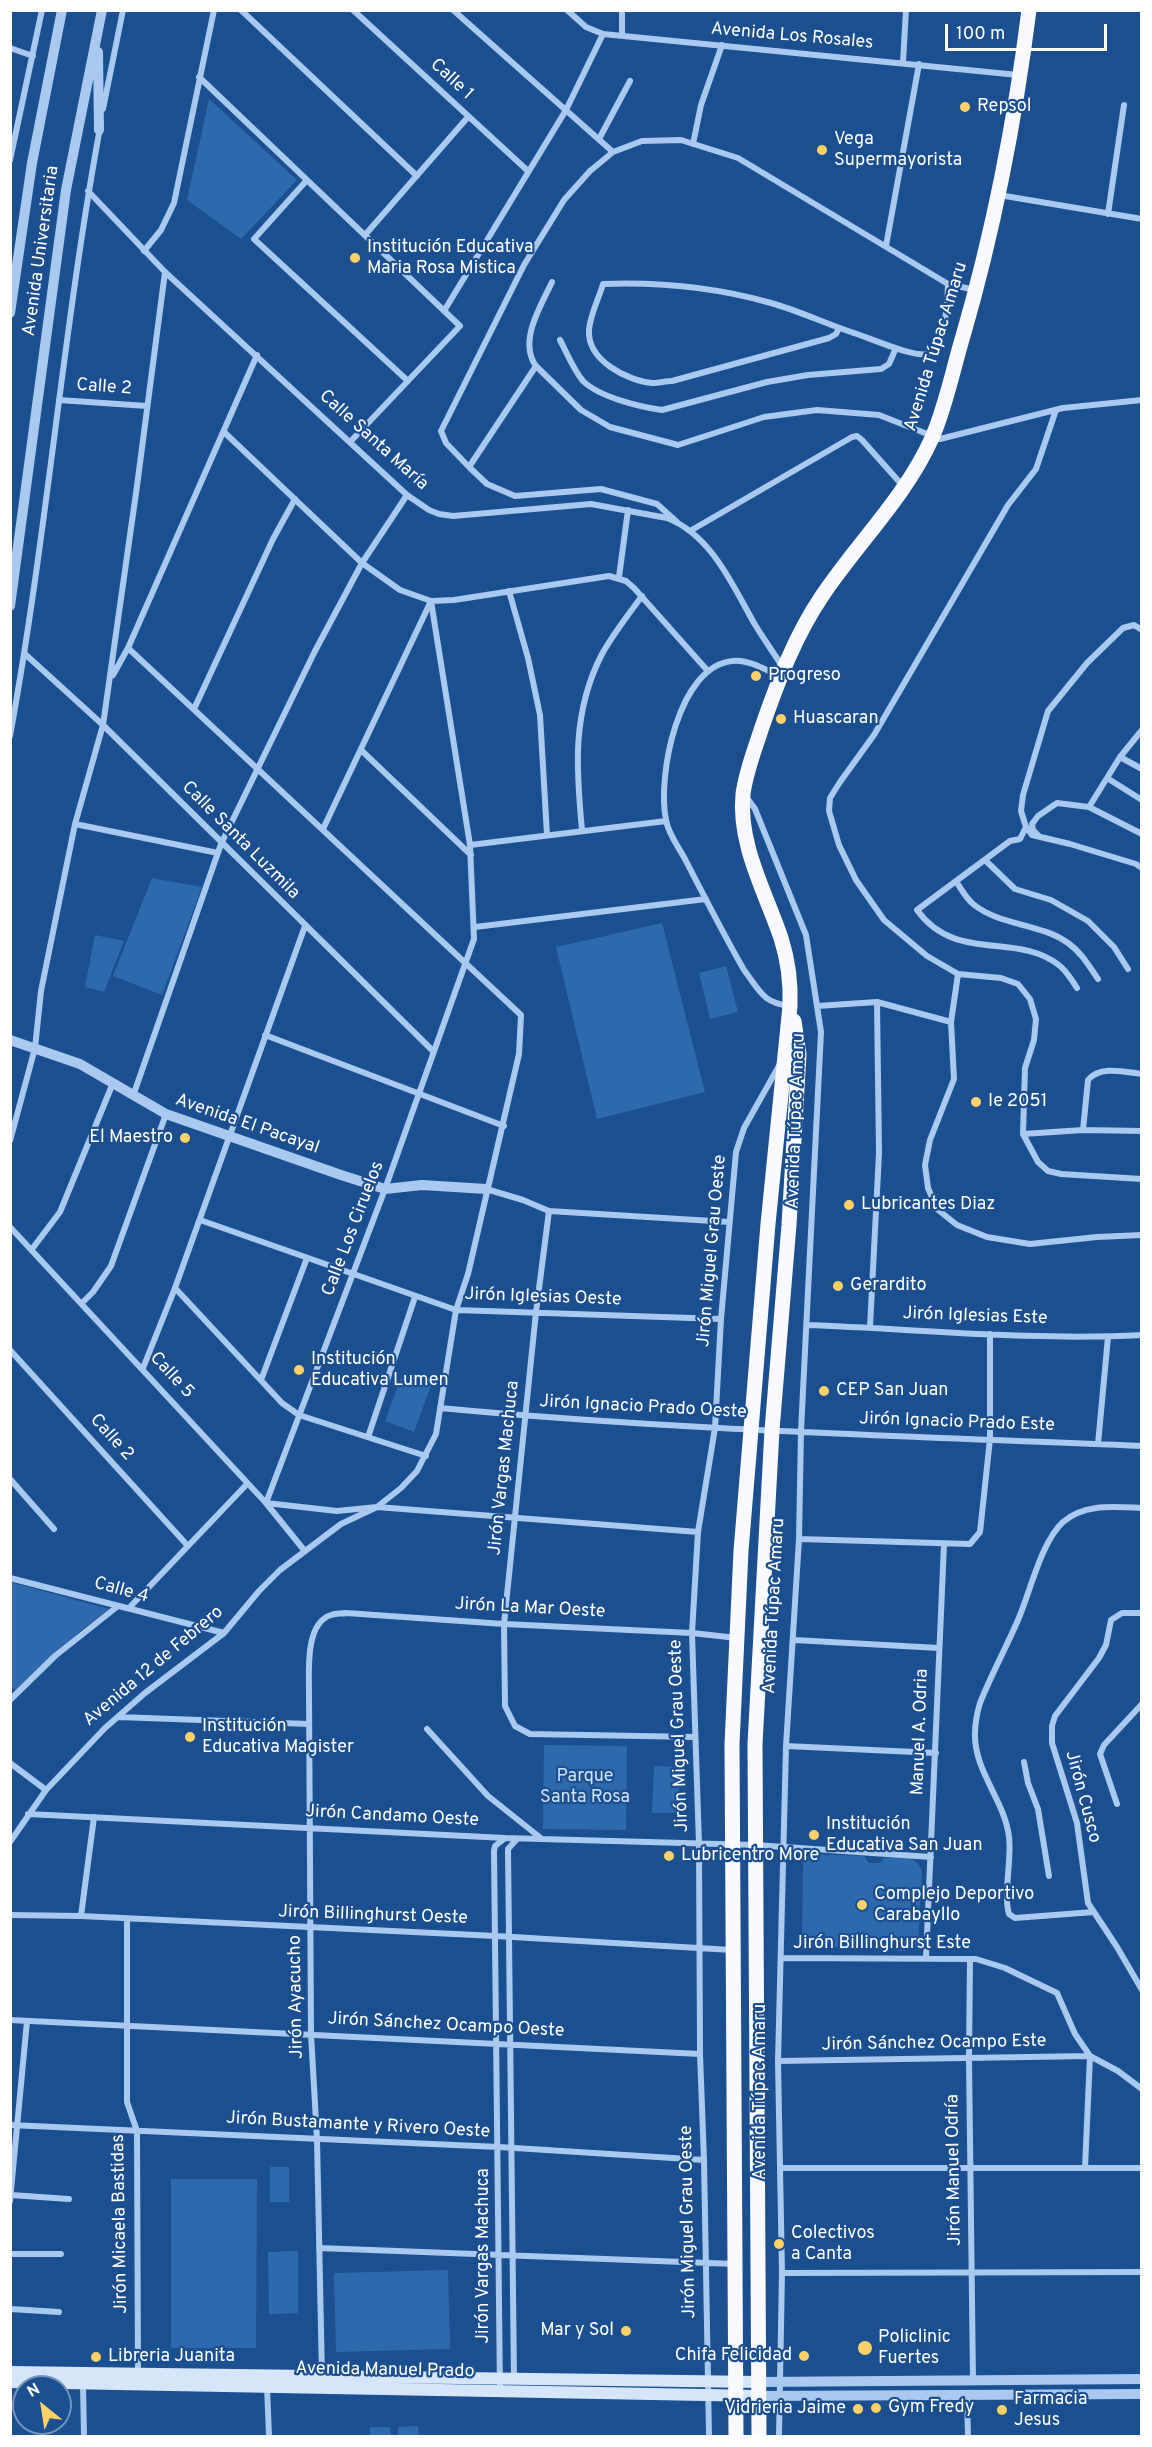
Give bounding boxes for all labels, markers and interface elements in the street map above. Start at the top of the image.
scale bar [948,12,1110,50]
street label: Avenida Los Rosales [710,19,874,55]
text: 100 m [956,23,1005,46]
street label: Calle 1 [425,55,477,105]
place label: Repsol [977,96,1031,118]
marker: Repsol [958,100,972,114]
place label: Vega Supermayorista [834,129,962,172]
marker: Vega Supermayorista [815,143,829,157]
street label: Avenida Universitaria [19,164,65,338]
place label: Institución Educativa Maria Rosa Mistica [367,237,534,280]
marker: Institución Educativa Maria Rosa Mistica [348,251,362,265]
street label: Avenida Túpac Amaru [901,260,973,434]
street label: Calle 2 [76,375,132,401]
street label: Calle Santa María [314,386,432,496]
place label: Progreso [768,665,841,687]
marker: Progreso [749,669,763,683]
place label: Huascaran [793,708,879,730]
marker: Huascaran [774,712,788,726]
street label: Calle Santa Luzmila [176,777,304,905]
street label: Avenida Túpac Amaru [783,1033,811,1209]
street label: Avenida El Pacayal [172,1090,322,1160]
place label: Ie 2051 [988,1091,1048,1113]
marker: Ie 2051 [969,1095,983,1109]
place label: El Maestro [89,1127,173,1149]
marker: El Maestro [178,1131,192,1145]
street label: Jirón Miguel Grau Oeste [694,1154,732,1348]
street label: Calle Los Ciruelos [318,1158,390,1300]
place label: Lubricantes Diaz [861,1194,995,1216]
marker: Lubricantes Diaz [842,1198,856,1212]
place label: Gerardito [850,1275,926,1297]
marker: Gerardito [831,1279,845,1293]
street label: Jirón Iglesias Oeste [464,1284,622,1312]
street label: Jirón Iglesias Este [902,1304,1048,1330]
street label: Calle 5 [144,1348,198,1404]
place label: Institución Educativa Lumen [311,1349,449,1392]
marker: Institución Educativa Lumen [292,1363,306,1377]
street label: Jirón Vargas Machuca [485,1380,525,1556]
place label: CEP San Juan [836,1380,948,1402]
marker: CEP San Juan [817,1384,831,1398]
street label: Jirón Ignacio Prado Oeste [539,1392,747,1424]
street label: Jirón Ignacio Prado Este [859,1409,1055,1437]
street label: Calle 2 [84,1410,138,1466]
street label: Avenida Túpac Amaru [760,1517,790,1695]
street label: Calle 4 [91,1573,151,1609]
street label: Jirón La Mar Oeste [454,1594,606,1624]
street label: Avenida 12 de Febrero [80,1602,228,1732]
street label: Jirón Miguel Grau Oeste [666,1639,694,1833]
street label: Manuel A. Odria [908,1668,934,1796]
place label: Institución Educativa Magister [202,1716,354,1758]
marker: Institución Educativa Magister [183,1730,197,1744]
street label: Jirón Cusco [1059,1749,1105,1845]
park label: Parque Santa Rosa [540,1766,630,1808]
street label: Jirón Candamo Oeste [305,1802,479,1832]
place label: Institución Educativa San Juan [826,1814,983,1856]
marker: Institución Educativa San Juan [807,1828,821,1842]
place label: Lubricentro More [681,1845,819,1867]
marker: Lubricentro More [662,1849,676,1863]
place label: Complejo Deportivo Carabayllo [874,1884,1034,1926]
marker: Complejo Deportivo Carabayllo [855,1898,869,1912]
street label: Jirón Billinghurst Oeste [278,1902,468,1930]
street label: Jirón Billinghurst Este [793,1933,971,1955]
street label: Jirón Ayacucho [285,1935,309,2059]
street label: Avenida Túpac Amaru [750,2004,772,2180]
street label: Jirón Sánchez Ocampo Oeste [327,2009,565,2043]
street label: Jirón Sánchez Ocampo Este [821,2031,1047,2057]
street label: Jirón Manuel Odría [943,2094,967,2246]
street label: Jirón Bustamante y Rivero Oeste [225,2108,491,2144]
street label: Jirón Miguel Grau Oeste [677,2125,701,2319]
street label: Jirón Micaela Bastidas [109,2134,133,2314]
street label: Jirón Vargas Machuca [473,2168,495,2344]
place label: Colectivos a Canta [791,2223,875,2266]
marker: Colectivos a Canta [772,2237,786,2251]
place label: Mar y Sol [540,2320,614,2342]
marker: Mar y Sol [619,2324,633,2338]
place label: Policlinic Fuertes [878,2327,951,2370]
marker: Policlinic Fuertes [856,2339,874,2357]
place label: Chifa Felicidad [675,2345,792,2367]
place label: Libreria Juanita [108,2346,235,2368]
marker: Chifa Felicidad [797,2349,811,2363]
marker: Libreria Juanita [89,2350,103,2364]
street label: Avenida Manuel Prado [295,2359,475,2383]
north arrow [12,2375,72,2435]
text: N [24,2380,44,2403]
place label: Farmacia Jesus [1014,2389,1087,2432]
place label: Gym Fredy [888,2397,974,2419]
place label: Vidrieria Jaime [724,2398,846,2420]
marker: Gym Fredy [869,2401,883,2415]
marker: Vidrieria Jaime [851,2402,865,2416]
marker: Farmacia Jesus [995,2403,1009,2417]

